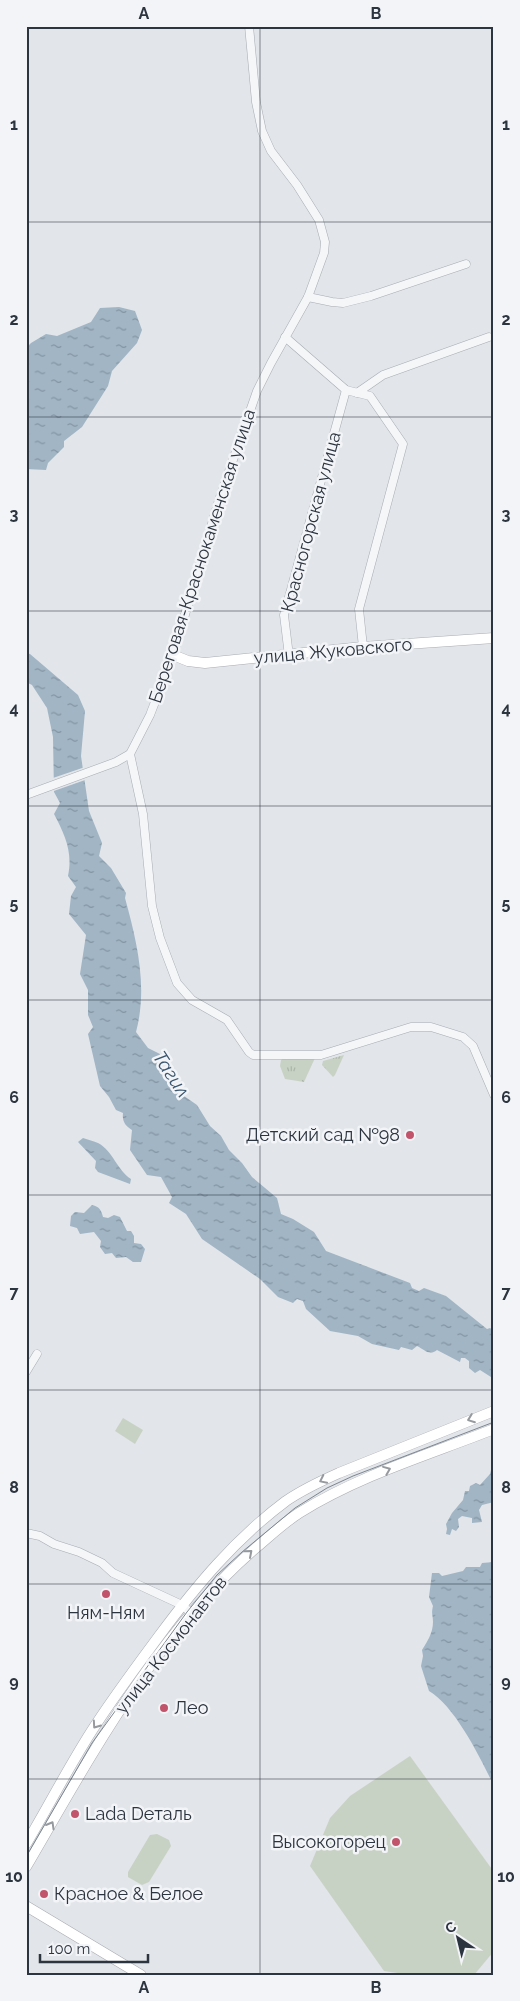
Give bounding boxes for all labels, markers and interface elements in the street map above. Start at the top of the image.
text: A [139,4,150,23]
text: B [371,4,382,23]
text: 1 [10,115,18,134]
text: 1 [502,115,510,134]
text: 2 [9,310,19,329]
text: 2 [501,310,511,329]
street label: Береговая-Краснокаменская улица [144,406,259,706]
street label: Красногорская улица [276,429,345,614]
text: 3 [10,505,19,524]
text: 3 [502,505,511,524]
street label: улица Жуковского [253,633,413,668]
text: 4 [9,699,19,718]
text: 4 [501,699,511,718]
text: 5 [10,894,19,913]
text: 5 [502,894,511,913]
water label: Тагил [149,1047,195,1101]
text: 6 [9,1088,19,1107]
text: 6 [501,1088,511,1107]
place label: Детский сад №98 [246,1124,400,1145]
marker: Детский сад №98 [404,1129,416,1141]
text: 7 [10,1283,19,1302]
text: 7 [502,1283,511,1302]
one-way arrow [467,1413,476,1423]
one-way arrow [382,1465,390,1475]
one-way arrow [319,1474,328,1485]
text: 8 [9,1478,19,1497]
text: 8 [501,1478,511,1497]
one-way arrow [243,1550,252,1559]
street label: улица Космонавтов [110,1572,231,1718]
marker: Ням-Ням [100,1588,112,1600]
place label: Ням-Ням [67,1602,145,1623]
text: 9 [9,1672,19,1691]
text: 9 [501,1672,511,1691]
place label: Лео [174,1697,209,1718]
marker: Лео [158,1702,170,1714]
one-way arrow [93,1719,102,1729]
place label: Lada Dеталь [85,1803,192,1824]
marker: Lada Dеталь [69,1808,81,1820]
one-way arrow [44,1821,54,1830]
place label: Высокогорец [272,1831,386,1852]
marker: Высокогорец [390,1836,402,1848]
text: 10 [5,1867,23,1886]
text: 10 [497,1867,515,1886]
place label: Красное & Белое [54,1883,203,1904]
marker: Красное & Белое [38,1888,50,1900]
north arrow [432,1914,482,1964]
text: С [442,1918,459,1937]
scale bar [40,1931,148,1963]
text: 100 m [48,1940,90,1958]
text: A [139,1978,150,1997]
text: B [371,1978,382,1997]

